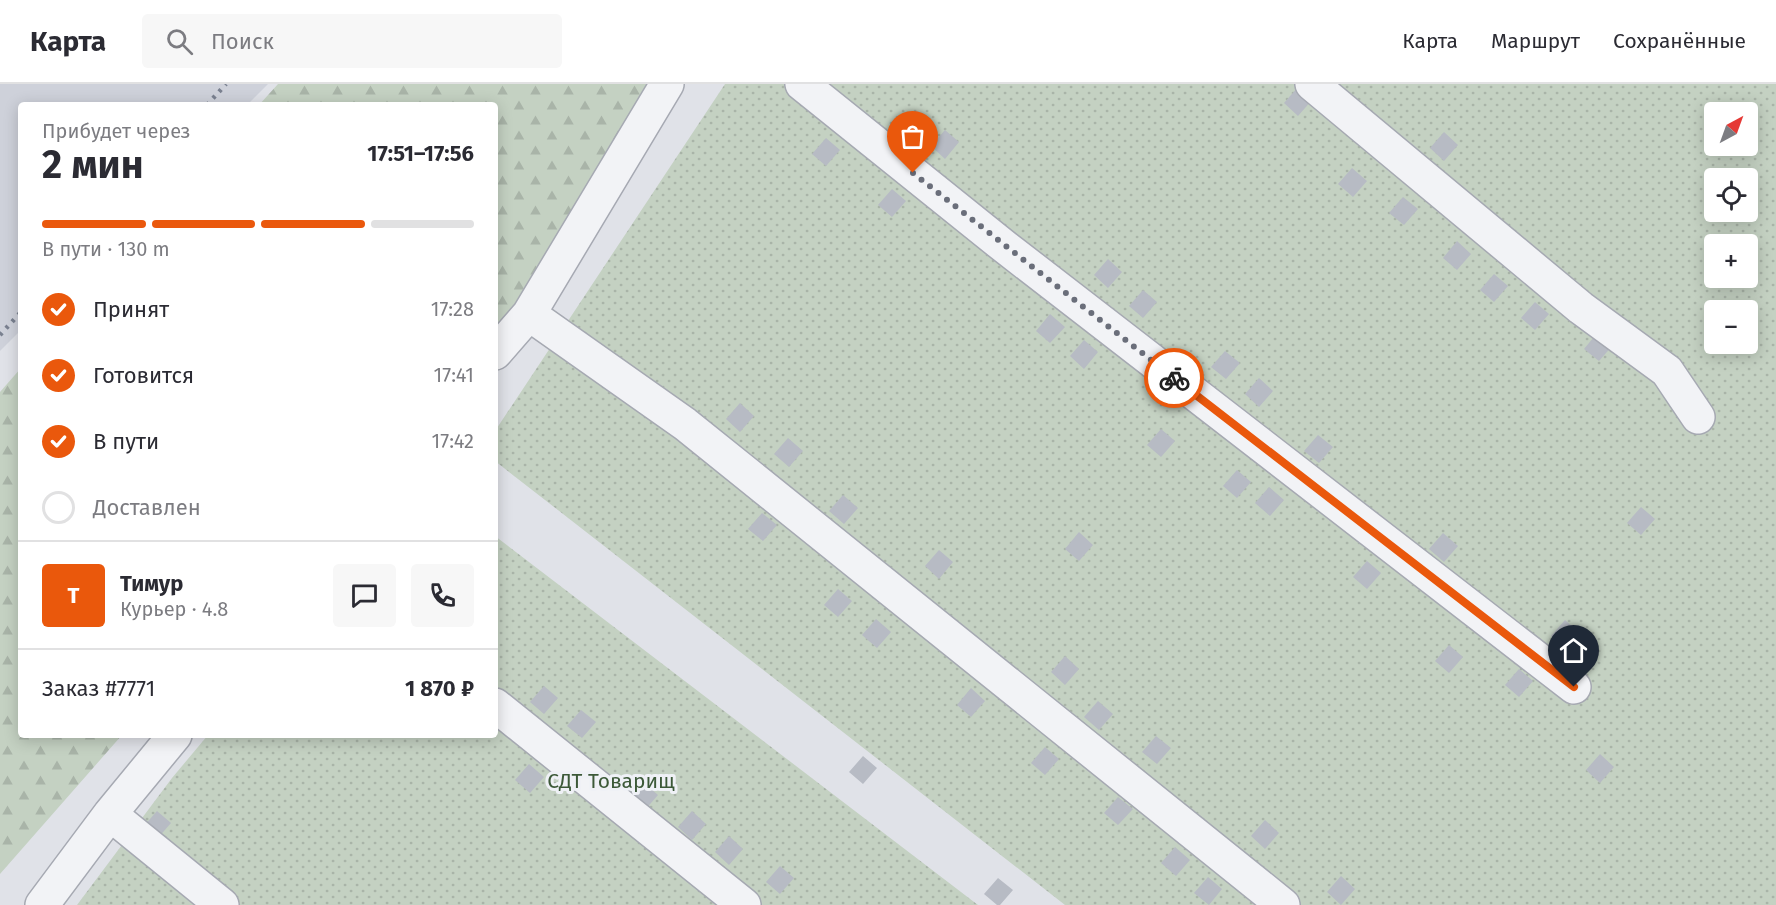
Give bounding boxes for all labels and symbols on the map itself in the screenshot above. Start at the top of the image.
north arrow [1704,102,1758,156]
pin [887,111,938,173]
courier [1144,348,1204,408]
pin [1548,625,1599,687]
park label: СДТ Товарищ [547,768,675,794]

